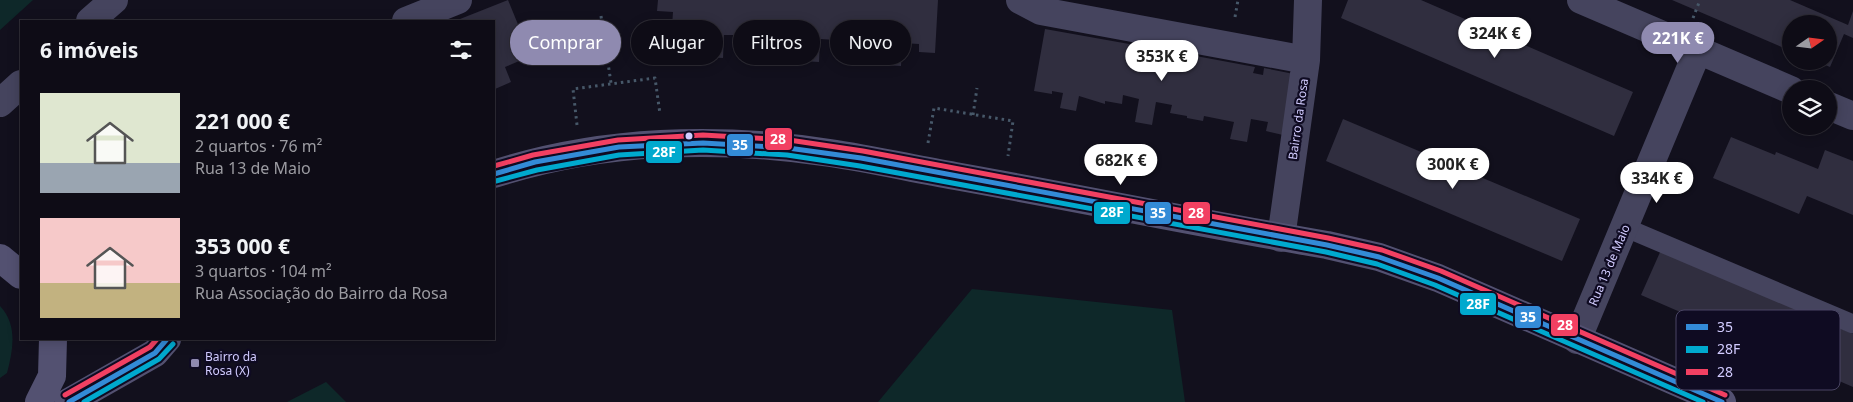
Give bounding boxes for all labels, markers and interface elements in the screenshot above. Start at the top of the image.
north arrow [1782,15,1838,70]
map controls [1782,15,1837,135]
pin: 324K € [1454,17,1536,59]
chip: Comprar [510,20,621,65]
chip: Alugar [631,20,723,65]
chip: Filtros [733,20,820,65]
chip: Novo [830,20,911,65]
text: 324K € [1469,22,1521,44]
pin: 221K € [1637,22,1719,64]
text: 221K € [1652,27,1704,49]
text: 6 imóveis [40,36,138,64]
icon: filters [447,36,475,64]
pin: 353K € [1121,39,1203,82]
text: 353K € [1136,45,1188,67]
street label: Bairro da Rosa [1284,77,1312,161]
button: layers [1782,80,1837,135]
text: 221 000 € [195,107,290,135]
icon: home [80,113,140,173]
line badge: 28 [764,127,793,151]
text: 28 [770,129,786,148]
unlabelled marker [684,131,694,141]
line badge: 35 [726,133,754,157]
text: 2 quartos · 76 m² [195,135,322,157]
text: 35 [732,135,748,154]
line badge: 28F [645,140,683,164]
text: 28F [652,142,676,161]
pin: 682K € [1080,144,1162,186]
pin: 300K € [1412,148,1494,190]
text: 682K € [1095,149,1147,171]
text: 300K € [1427,153,1479,175]
text: Rua 13 de Maio [195,157,311,179]
pin: 334K € [1616,162,1698,204]
text: 334K € [1631,167,1683,189]
line badge: 28F [1093,201,1131,225]
line badge: 35 [1144,201,1172,225]
line badge: 28 [1182,201,1211,225]
text: 28F [1100,202,1124,221]
text: 35 [1150,203,1166,222]
text: 28 [1188,203,1204,222]
street label: Rua 13 de Maio [1584,222,1634,308]
text: 353 000 € [195,232,290,260]
icon: home [80,238,140,298]
text: 3 quartos · 104 m² [195,260,332,282]
text: Rua Associação do Bairro da Rosa [195,282,448,304]
line badge: 28F [1459,292,1497,316]
text: 28F [1466,294,1490,313]
line badge: 35 [1514,305,1542,329]
text: 35 [1520,307,1536,326]
legend [1676,310,1840,390]
line badge: 28 [1550,313,1579,337]
text: 28 [1557,315,1573,334]
text: 35 [1717,317,1733,336]
text: 28F [1717,339,1740,358]
place label: Bairro da Rosa (X) [205,348,257,379]
marker: Bairro da Rosa (X) [189,357,201,369]
text: 28 [1717,362,1733,381]

